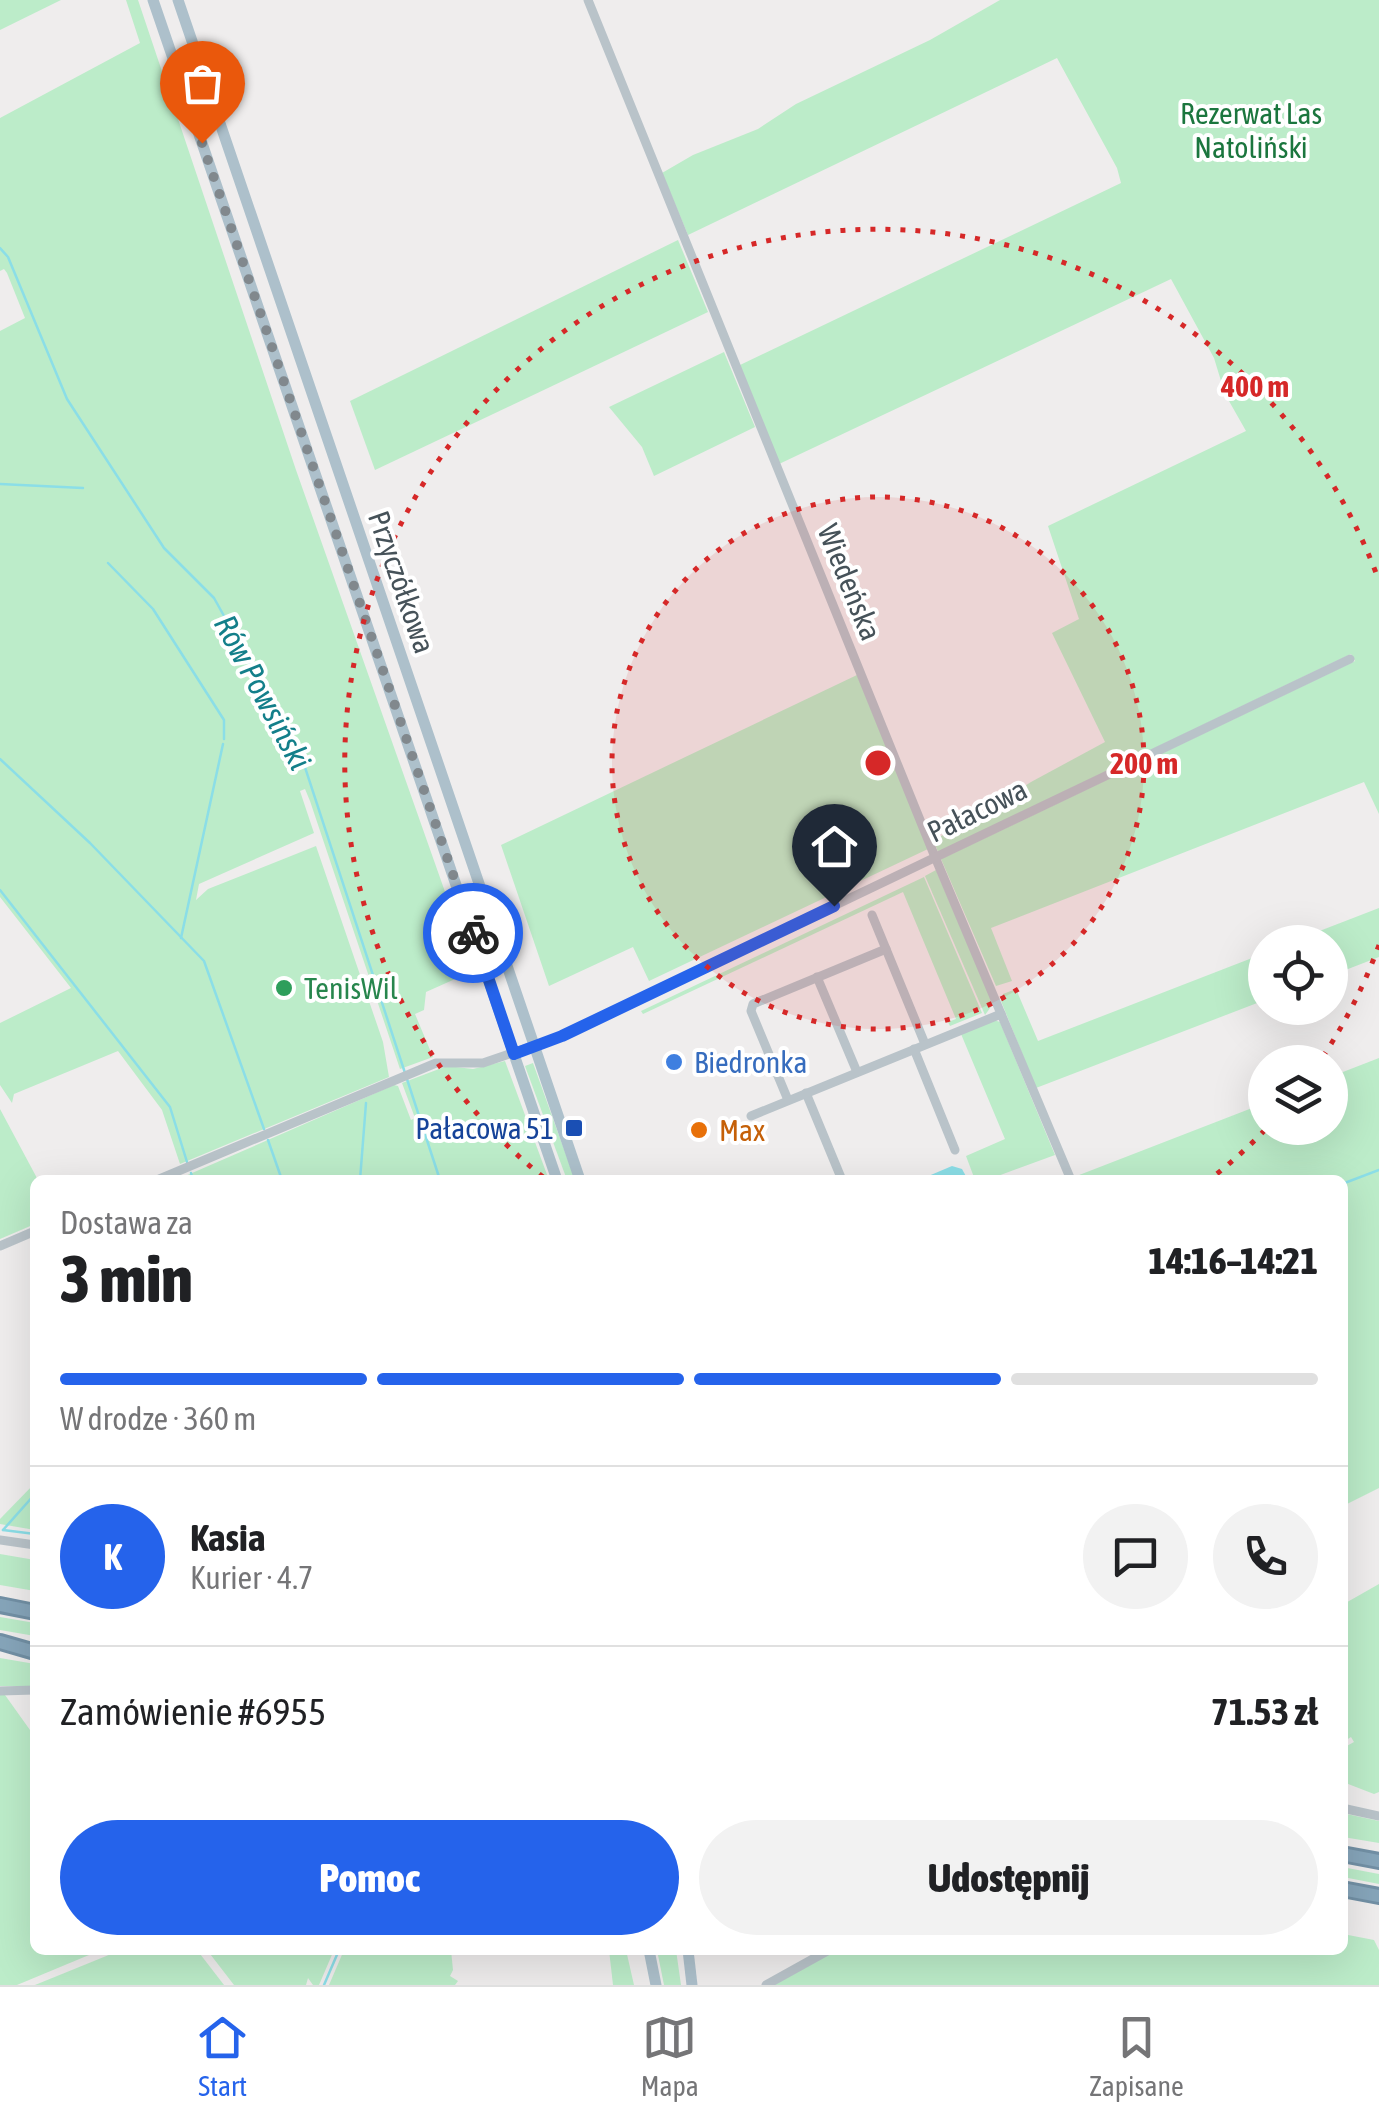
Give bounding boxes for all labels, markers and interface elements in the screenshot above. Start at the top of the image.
pin [160,41,245,144]
icon: bag [175,56,230,111]
park label: Rezerwat Las Natoliński [1180,96,1322,164]
text: 400 m [1220,369,1289,403]
street label: Przyczółkowa [362,506,442,658]
street label: Wiedeńska [811,519,889,645]
water label: Rów Powsiński [207,609,319,775]
centre of rings [860,745,896,781]
text: 200 m [1110,746,1178,780]
street label: Pałacowa [922,771,1032,849]
pin [792,804,877,907]
icon: home [807,819,862,874]
courier [423,883,523,983]
icon: bike [446,906,501,961]
map controls [1248,925,1348,1145]
button: locate [1248,925,1348,1025]
place label: TenisWil [304,971,398,1005]
marker: TenisWil [273,977,295,999]
place label: Biedronka [694,1045,807,1079]
button: layers [1248,1045,1348,1145]
marker: Biedronka [663,1051,685,1073]
place label: Pałacowa 51 [415,1111,554,1145]
place label: Max [719,1113,765,1147]
marker: Pałacowa 51 [563,1117,585,1139]
marker: Max [688,1119,710,1141]
text: Dostawa za [60,1204,193,1241]
text: 14:16–14:21 [1148,1239,1318,1282]
text: 3 min [60,1241,193,1316]
text: W drodze · 360 m [60,1400,256,1437]
button: chat [1083,1504,1188,1609]
button: phone [1213,1504,1318,1609]
text: Kasia [190,1516,265,1559]
text: K [103,1535,122,1578]
text: Kurier · 4.7 [190,1559,313,1596]
text: Zamówienie #6955 [60,1690,326,1733]
text: 71.53 zł [1211,1690,1318,1733]
button: Pomoc [60,1820,679,1935]
button: Udostępnij [699,1820,1318,1935]
tab: Start [195,2010,250,2102]
tab: Mapa [641,2010,699,2102]
tab: Zapisane [1089,2010,1184,2102]

